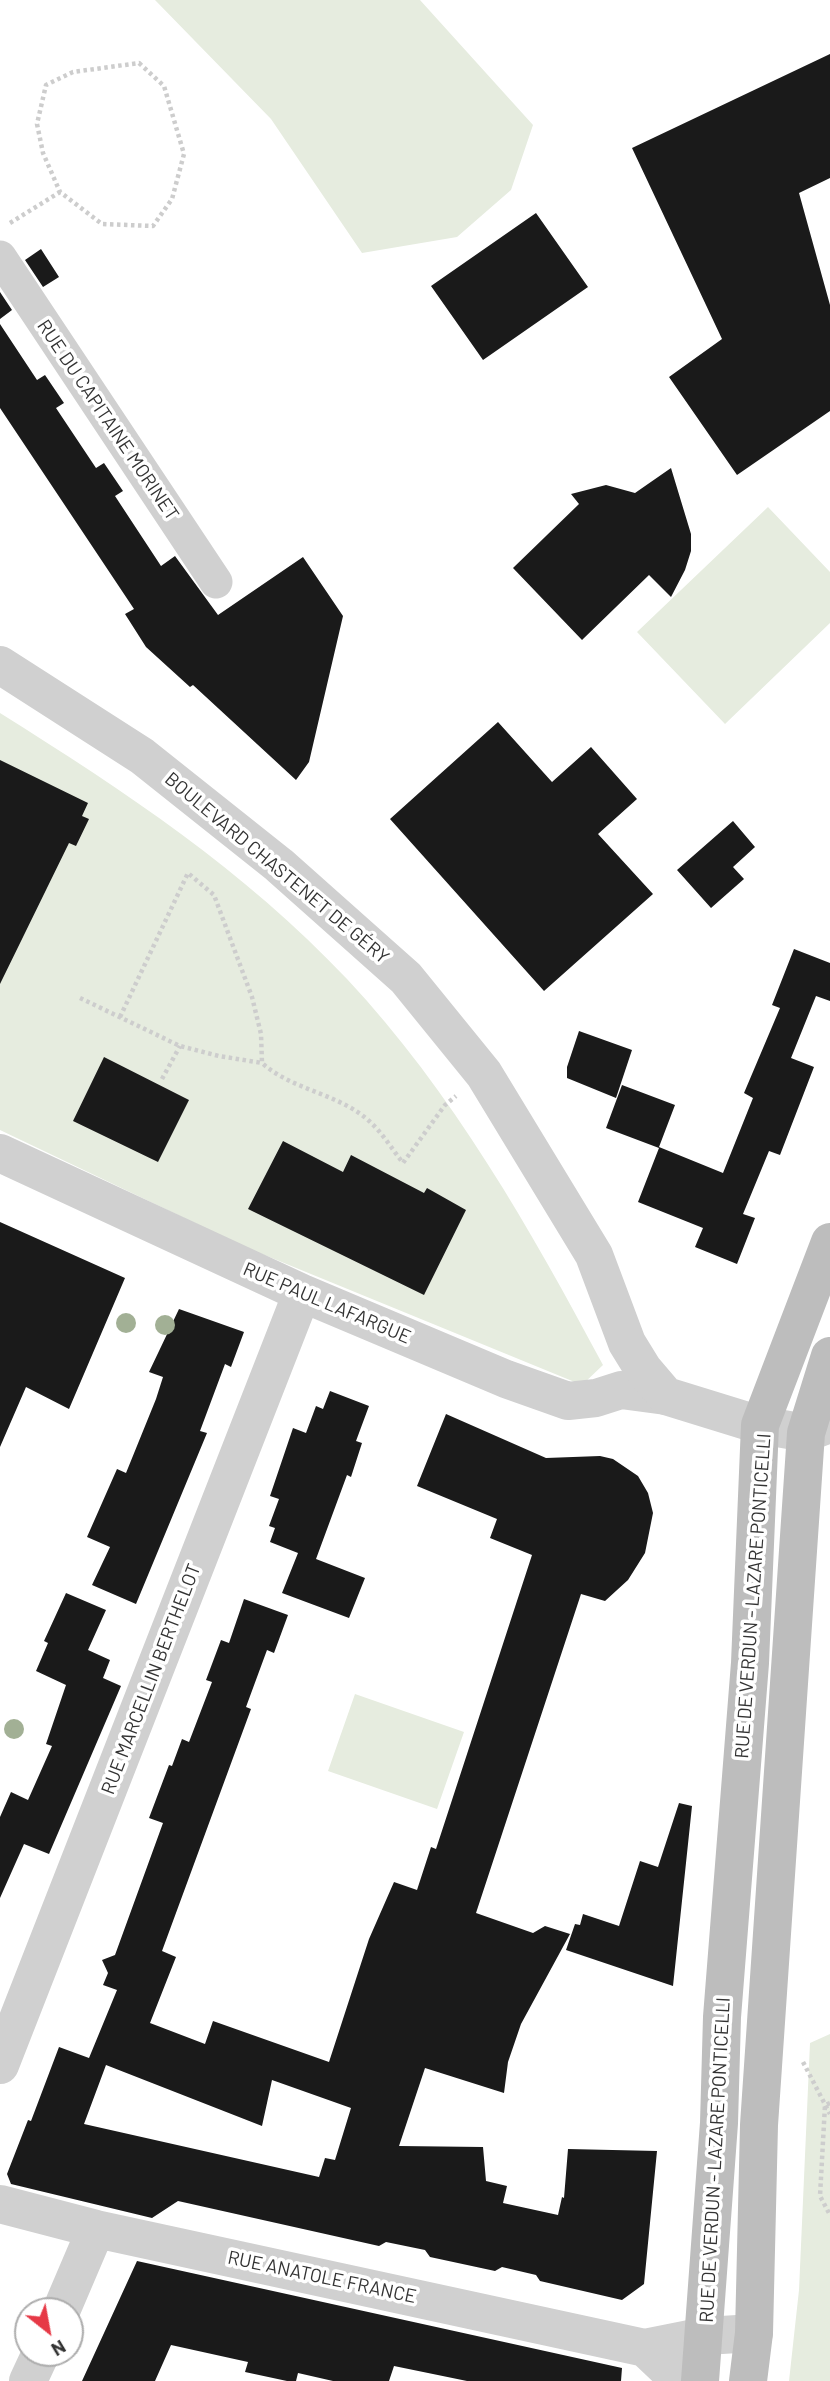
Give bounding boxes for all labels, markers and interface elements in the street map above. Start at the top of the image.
street label: RUE DU CAPITAINE MORINET [32,315,184,525]
street label: BOULEVARD CHASTENET DE GÉRY [160,767,394,969]
street label: RUE PAUL LAFARGUE [240,1257,414,1349]
street label: RUE DE VERDUN - LAZARE PONTICELLI [730,1433,776,1759]
street label: RUE MARCELLIN BERTHELOT [96,1561,206,1797]
street label: RUE DE VERDUN - LAZARE PONTICELLI [695,1997,735,2323]
street label: RUE ANATOLE FRANCE [226,2246,418,2308]
north arrow [14,2297,84,2367]
text: N [48,2336,70,2362]

